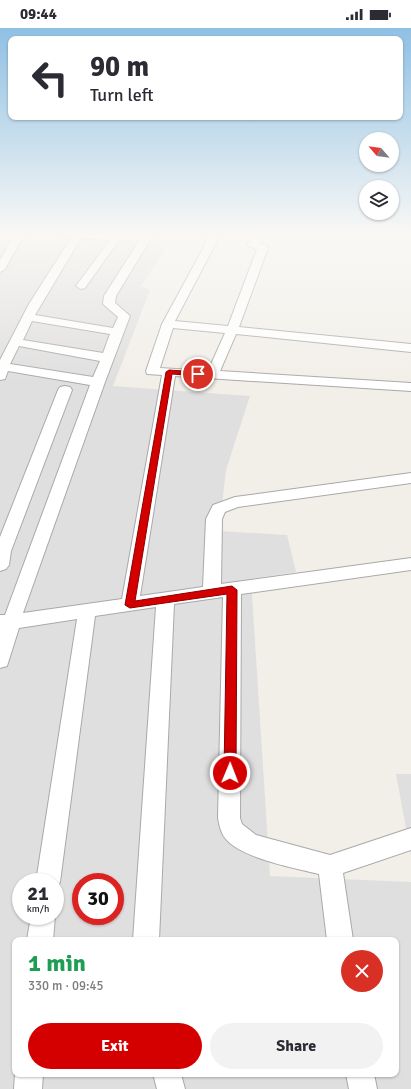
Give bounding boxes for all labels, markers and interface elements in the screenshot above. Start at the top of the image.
text: 09:44 [20,5,57,23]
text: 90 m [90,50,149,84]
icon: left [24,52,76,104]
text: Turn left [90,84,153,106]
north arrow [359,132,399,172]
map controls [359,132,399,220]
button: layers [359,180,399,220]
pin [181,357,215,391]
icon: arrive [187,363,209,385]
position arrow [209,752,251,794]
speed limit sign: 30 [72,873,124,925]
text: 21 [27,881,49,906]
text: km/h [27,903,49,915]
text: 1 min [28,948,86,978]
button: close [341,950,383,992]
text: 330 m · 09:45 [28,978,104,994]
button: Exit [28,1023,202,1069]
button: Share [210,1023,383,1069]

